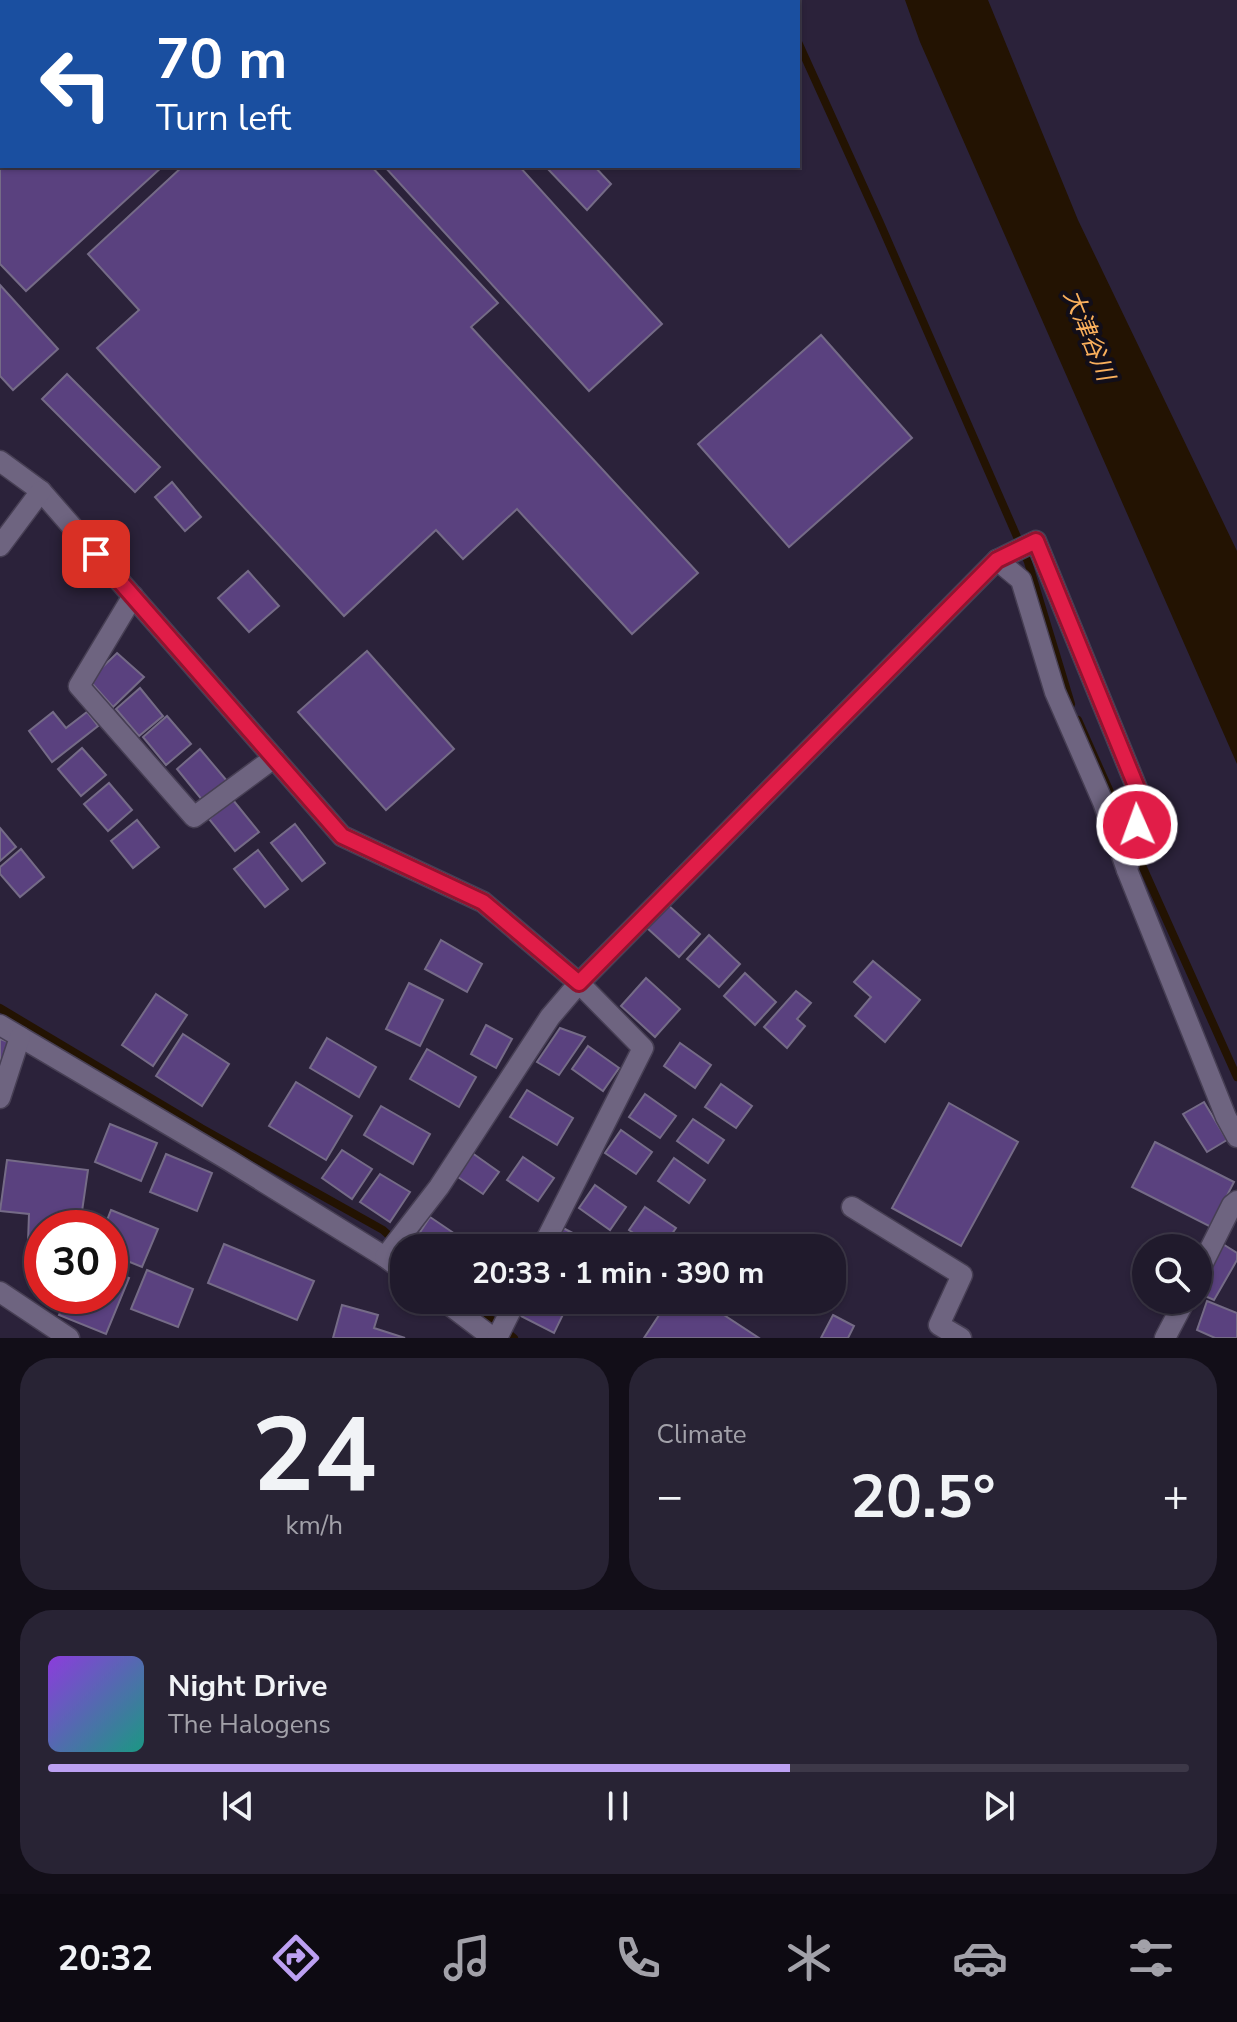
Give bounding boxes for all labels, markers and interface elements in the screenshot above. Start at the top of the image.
text: 70 m [156,21,287,98]
icon: left [24,32,128,136]
text: Turn left [156,94,291,143]
water label: 大津谷川 [1056,285,1123,388]
pin [62,520,130,588]
icon: arrive [74,532,118,576]
position arrow [1095,783,1179,867]
speed limit sign: 30 [24,1210,128,1314]
map controls [1132,1234,1212,1314]
button: search [1132,1234,1212,1314]
text: 20:33 · 1 min · 390 m [472,1253,764,1294]
text: 24 [252,1385,377,1527]
text: Climate [657,1417,747,1452]
text: 20.5° [850,1456,996,1538]
text: − [657,1467,683,1527]
text: + [1163,1467,1189,1527]
text: km/h [286,1508,343,1543]
text: Night Drive [168,1666,327,1707]
text: The Halogens [168,1707,331,1742]
icon: previous [216,1784,260,1828]
icon: pause [596,1784,640,1828]
icon: next [977,1784,1021,1828]
icon: directions [268,1930,324,1986]
icon: music [439,1930,495,1986]
icon: phone [610,1930,666,1986]
icon: climate [781,1930,837,1986]
icon: car [952,1930,1008,1986]
icon: filters [1123,1930,1179,1986]
text: 20:32 [58,1934,153,1983]

